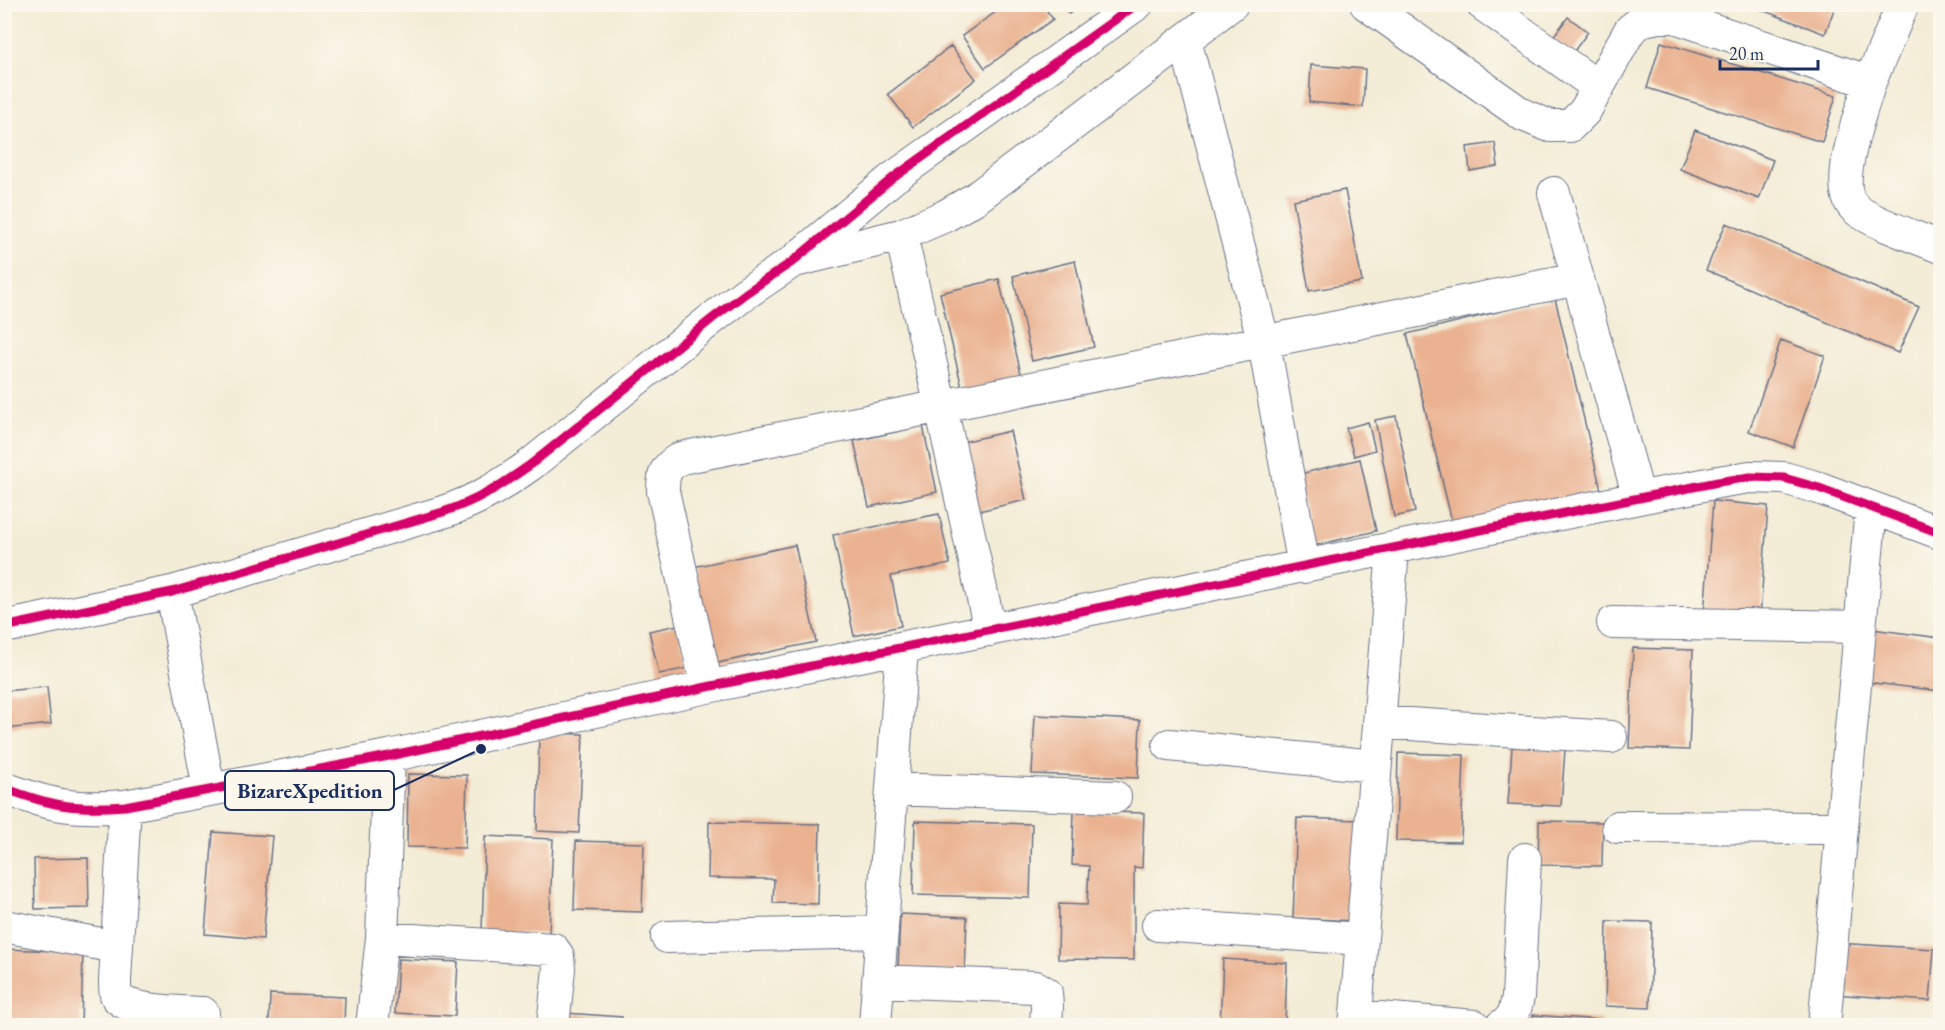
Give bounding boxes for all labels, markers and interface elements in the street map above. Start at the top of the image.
scale bar [1720,33,1818,71]
text: 20 m [1729,42,1764,65]
callout: BizareXpedition [225,771,394,810]
text: BizareXpedition [237,777,383,804]

